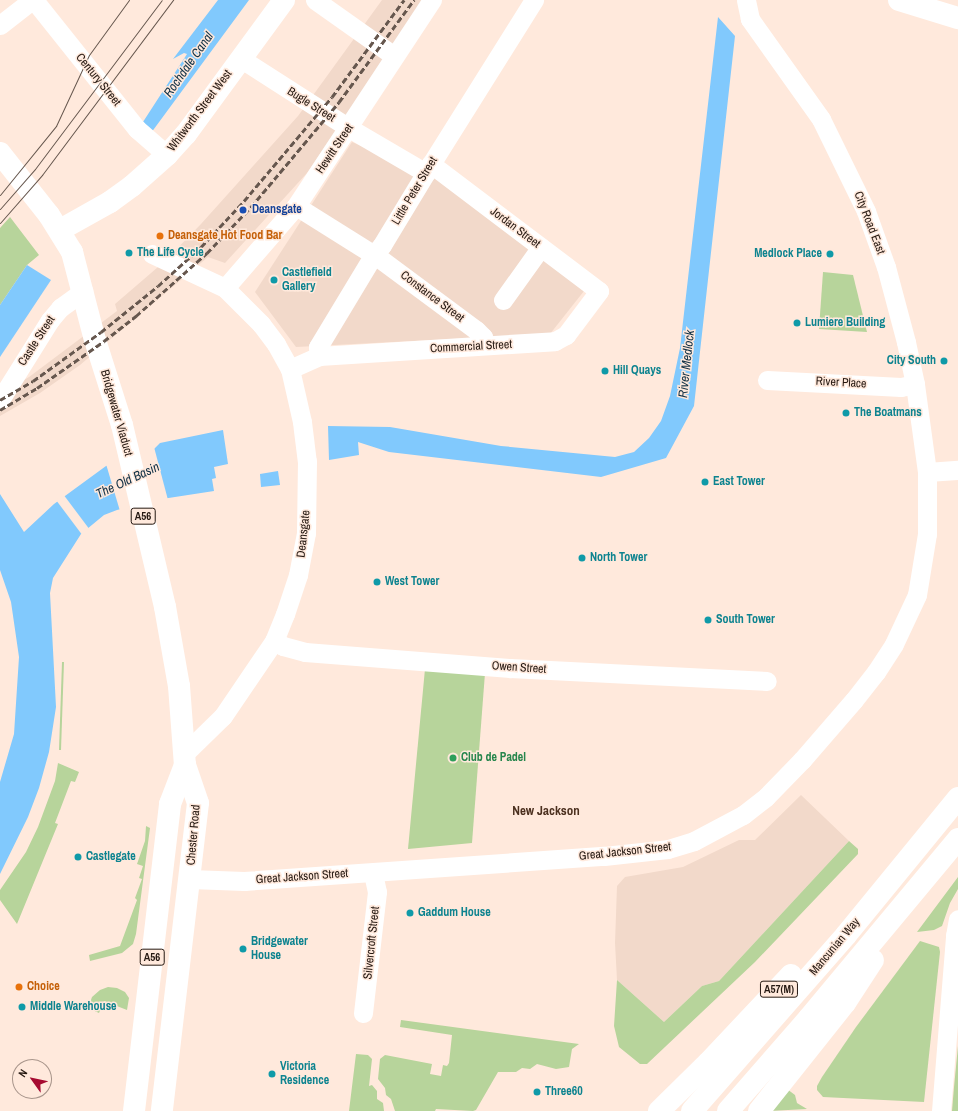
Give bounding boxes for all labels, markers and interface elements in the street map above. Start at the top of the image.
water label: Rochdale Canal [161,29,217,101]
street label: Century Street [72,51,124,109]
street label: Whitworth Street West [165,67,235,155]
street label: Bugle Street [284,85,338,125]
street label: Hewitt Street [313,121,357,177]
street label: Little Peter Street [389,154,441,228]
street label: City Road East [850,190,888,256]
place label: Deansgate [252,203,302,217]
marker: Deansgate [237,204,249,216]
street label: Jordan Street [487,204,543,252]
place label: Deansgate Hot Food Bar [168,229,282,243]
marker: Deansgate Hot Food Bar [155,231,165,241]
place label: The Life Cycle [137,246,204,260]
place label: Medlock Place [754,247,822,261]
marker: The Life Cycle [124,248,134,258]
marker: Medlock Place [825,249,835,259]
place label: Castlefield Gallery [282,266,332,294]
street label: Constance Street [397,268,467,326]
marker: Castlefield Gallery [269,275,279,285]
street label: Castle Street [15,313,59,369]
place label: Lumiere Building [805,316,885,330]
marker: Lumiere Building [792,318,802,328]
water label: River Medlock [676,329,698,399]
street label: Commercial Street [430,338,512,356]
place label: City South [887,354,936,368]
marker: City South [939,356,949,366]
place label: Hill Quays [613,364,661,378]
marker: Hill Quays [600,366,610,376]
street label: Bridgewater Viaduct [97,368,135,458]
street label: River Place [815,374,867,392]
place label: The Boatmans [854,406,922,420]
marker: The Boatmans [841,408,851,418]
water label: The Old Basin [94,460,162,502]
place label: East Tower [713,475,765,489]
marker: East Tower [700,477,710,487]
road number: A56 [130,507,156,525]
street label: Deansgate [294,510,314,558]
place label: North Tower [590,551,647,565]
marker: North Tower [577,553,587,563]
place label: West Tower [385,575,439,589]
marker: West Tower [372,577,382,587]
place label: South Tower [716,613,775,627]
marker: South Tower [703,615,713,625]
street label: Owen Street [491,659,547,677]
place label: Club de Padel [461,751,526,765]
marker: Club de Padel [448,753,458,763]
district label: New Jackson [512,803,580,819]
street label: Chester Road [184,804,204,866]
street label: Great Jackson Street [578,840,672,864]
place label: Castlegate [86,850,136,864]
marker: Castlegate [73,852,83,862]
street label: Great Jackson Street [255,867,349,887]
street label: Silvercroft Street [361,906,383,980]
place label: Gaddum House [418,906,491,920]
marker: Gaddum House [405,908,415,918]
street label: Mancunian Way [807,915,863,979]
place label: Bridgewater House [251,935,308,963]
marker: Bridgewater House [238,944,248,954]
road number: A56 [139,948,165,966]
place label: Choice [27,980,60,994]
road number: A57(M) [759,980,799,998]
marker: Choice [14,982,24,992]
place label: Middle Warehouse [30,1000,117,1014]
marker: Middle Warehouse [17,1002,27,1012]
north arrow [12,1059,52,1099]
place label: Victoria Residence [280,1060,329,1088]
text: N [15,1066,30,1080]
marker: Victoria Residence [267,1069,277,1079]
place label: Three60 [545,1085,583,1099]
marker: Three60 [532,1087,542,1097]

